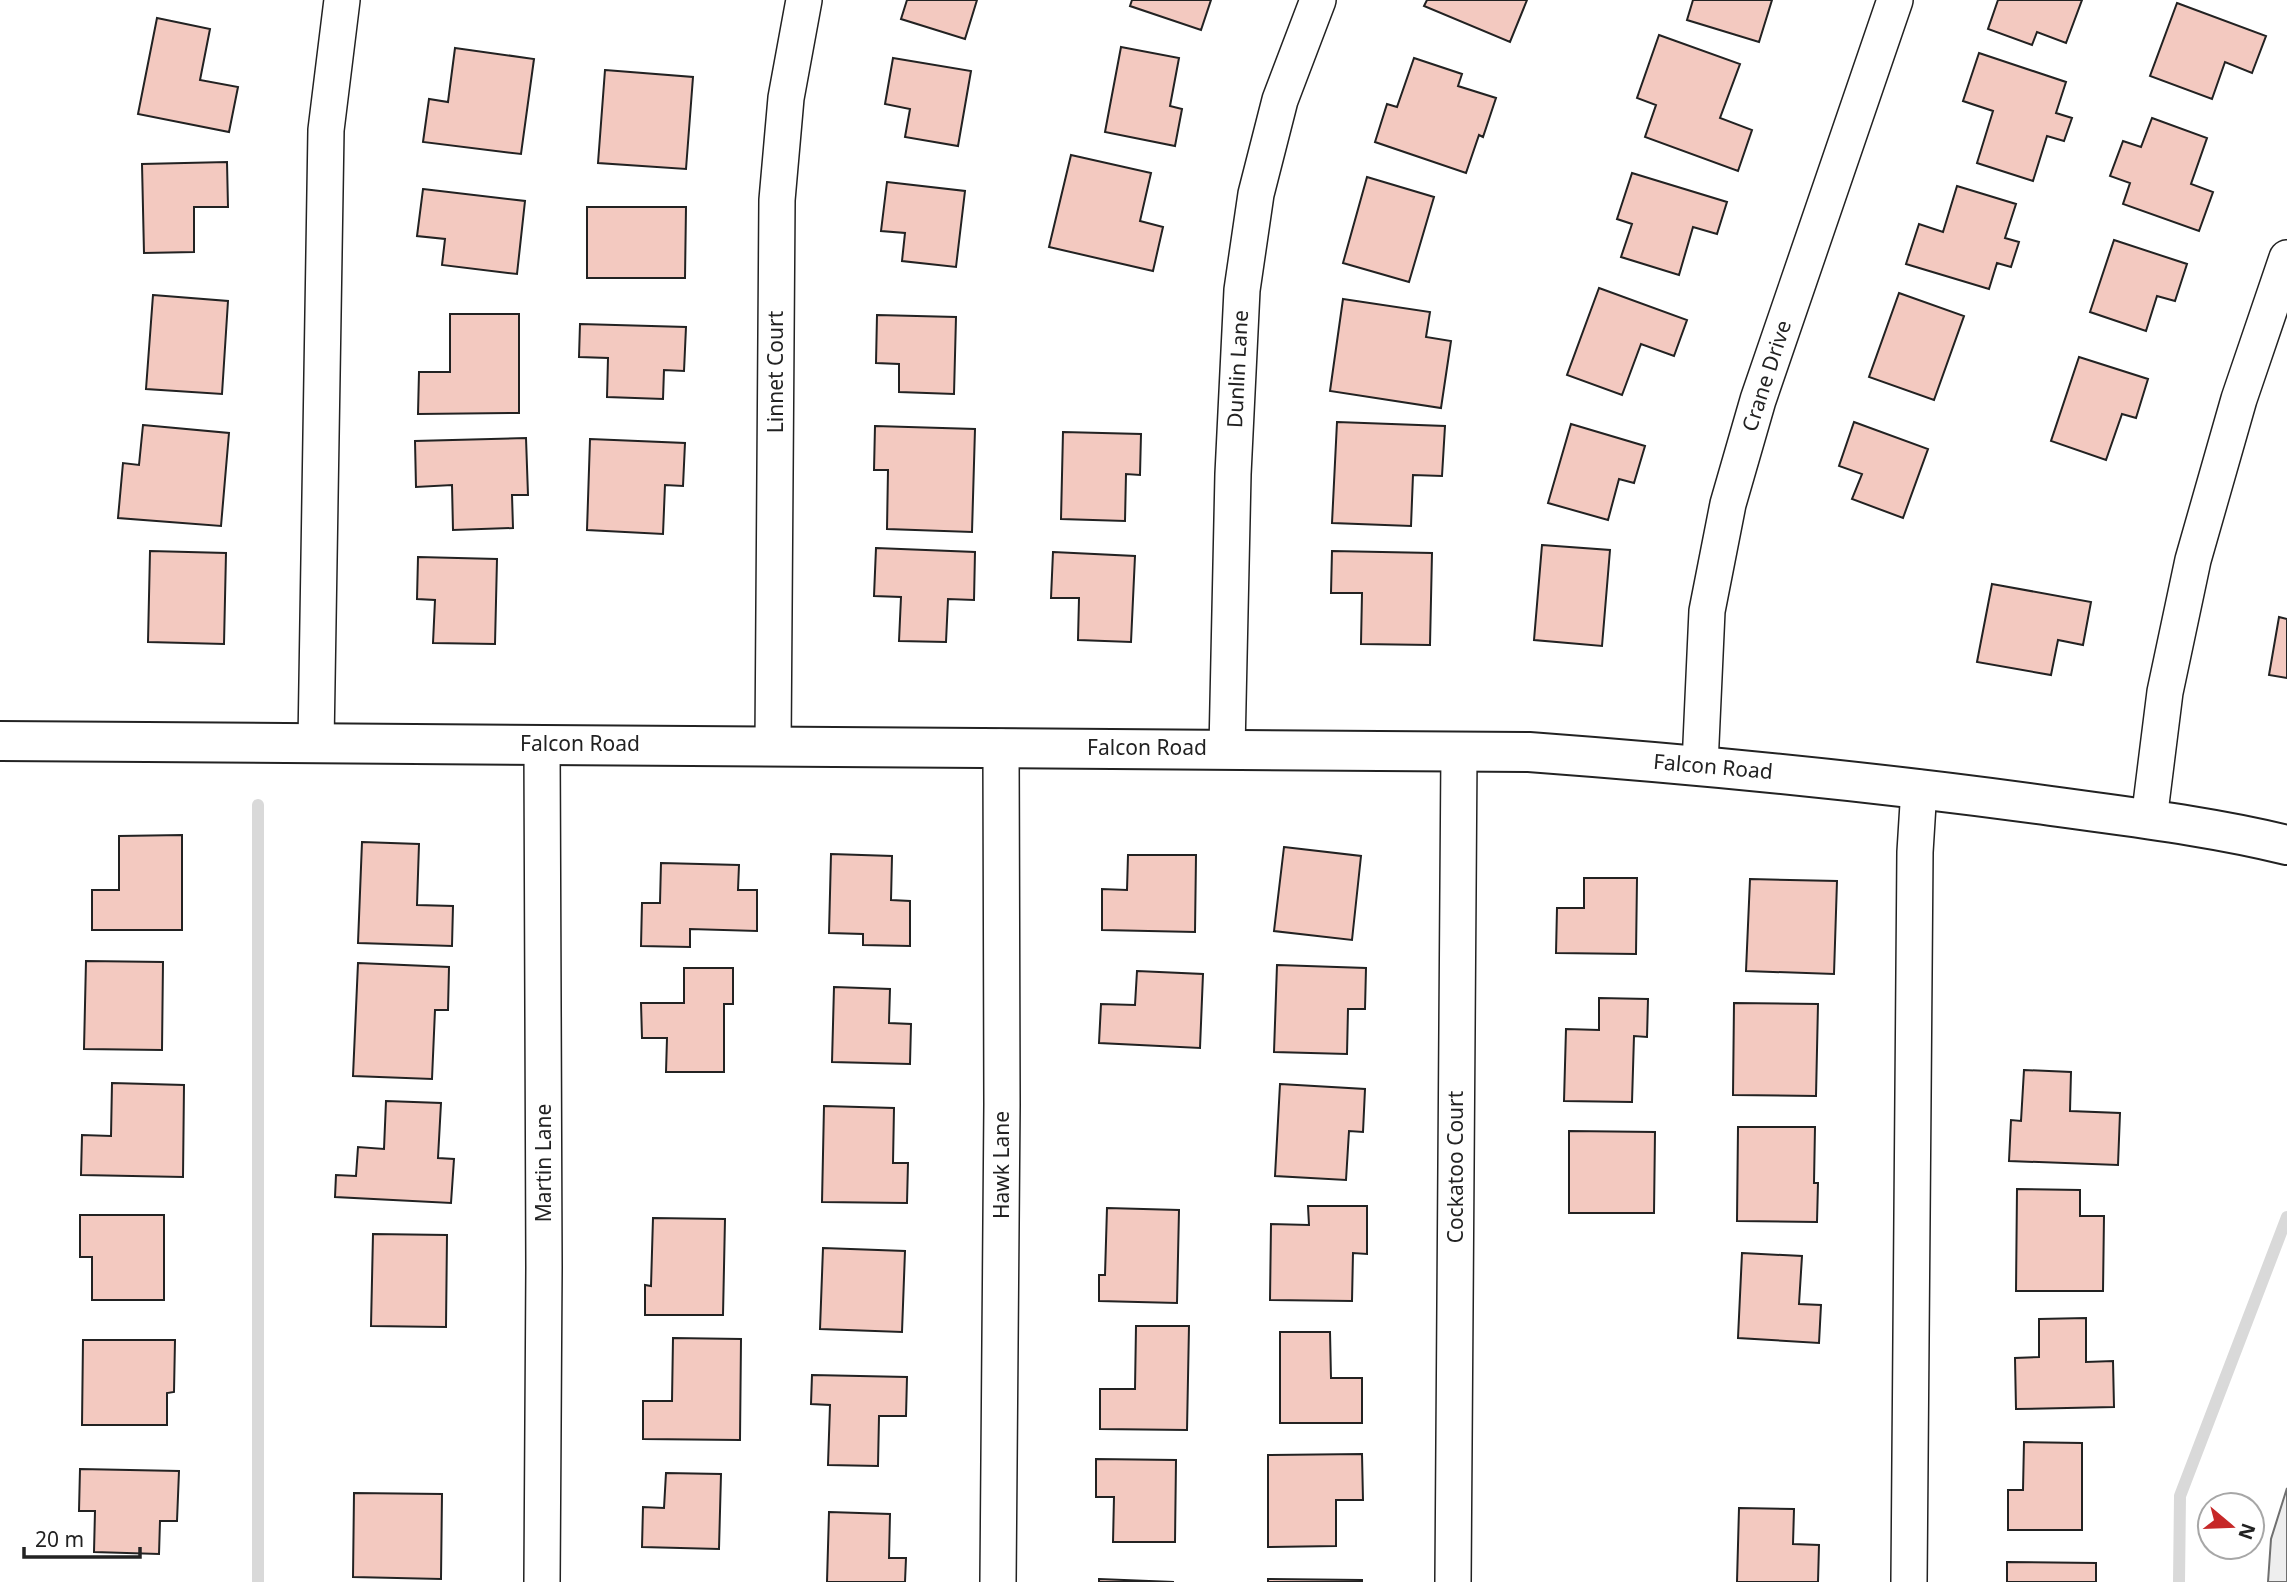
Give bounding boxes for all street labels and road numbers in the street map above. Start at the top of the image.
street label: Dunlin Lane [1220,309,1254,429]
street label: Linnet Court [761,310,789,433]
street label: Crane Drive [1735,316,1797,435]
street label: Falcon Road [520,729,640,757]
street label: Falcon Road [1087,733,1207,761]
street label: Falcon Road [1652,747,1774,785]
street label: Cockatoo Court [1441,1090,1469,1243]
street label: Martin Lane [529,1104,557,1222]
street label: Hawk Lane [987,1111,1015,1219]

